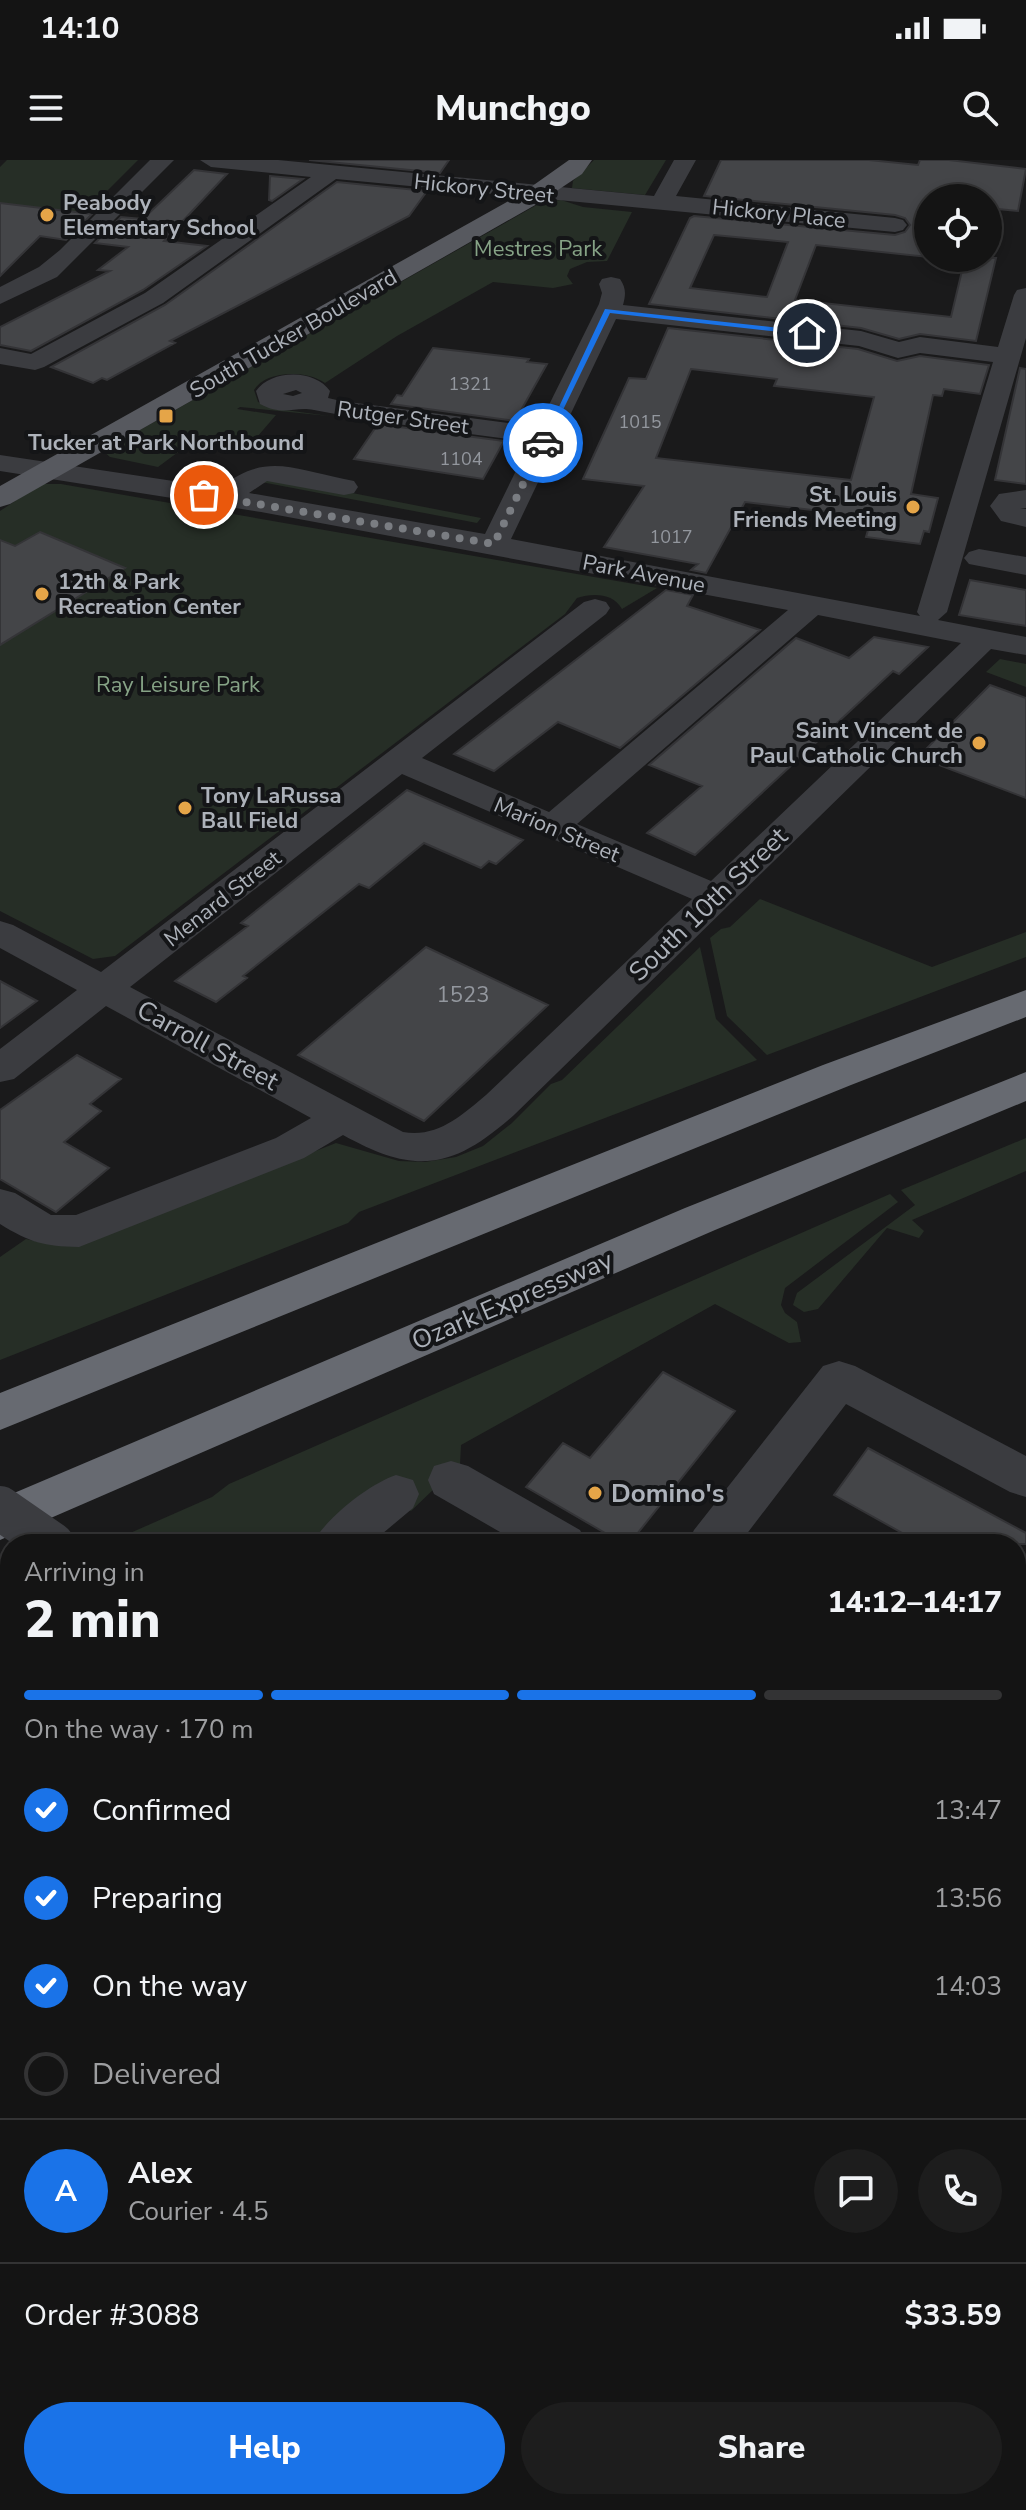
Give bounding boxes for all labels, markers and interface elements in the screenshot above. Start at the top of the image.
text: 14:10 [40,8,119,49]
text: Munchgo [435,84,591,133]
icon: menu [24,86,68,130]
icon: search [958,86,1002,130]
street label: Hickory Street [412,167,556,211]
map controls [914,184,1002,272]
button: locate [914,184,1002,272]
place label: Peabody Elementary School [63,188,256,243]
street label: Hickory Place [711,192,847,236]
marker: Peabody Elementary School [38,206,56,224]
park label: Mestres Park [474,234,603,264]
street label: South Tucker Boulevard [184,262,403,406]
pin [773,299,841,367]
icon: home [785,311,829,355]
house number: 1321 [448,372,492,396]
street label: Rutger Street [335,394,471,442]
courier [503,403,583,483]
marker: Tucker at Park Northbound [157,407,175,425]
house number: 1015 [618,410,662,434]
icon: car [521,421,565,465]
place label: Tucker at Park Northbound [28,428,304,458]
house number: 1104 [439,447,483,471]
pin [170,461,238,529]
icon: bag [182,473,226,517]
place label: St. Louis Friends Meeting [733,480,897,535]
marker: St. Louis Friends Meeting [904,498,922,516]
house number: 1017 [649,525,693,549]
street label: Park Avenue [580,547,708,601]
place label: 12th & Park Recreation Center [58,567,241,622]
marker: 12th & Park Recreation Center [33,585,51,603]
park label: Ray Leisure Park [96,670,261,700]
place label: Saint Vincent de Paul Catholic Church [750,716,963,771]
marker: Saint Vincent de Paul Catholic Church [970,734,988,752]
place label: Tony LaRussa Ball Field [201,781,342,836]
street label: Marion Street [489,790,624,870]
marker: Tony LaRussa Ball Field [176,799,194,817]
street label: South 10th Street [621,819,796,989]
street label: Menard Street [158,843,288,954]
house number: 1523 [437,980,489,1010]
street label: Carroll Street [131,992,286,1099]
street label: Ozark Expressway [406,1242,619,1359]
place label: Domino's [611,1476,724,1511]
marker: Domino's [586,1484,604,1502]
text: Arriving in [24,1555,145,1590]
text: 14:12–14:17 [827,1582,1002,1623]
text: 2 min [24,1584,161,1655]
text: On the way · 170 m [24,1712,253,1747]
icon: check [24,1788,68,1832]
text: Confirmed [92,1790,232,1831]
text: 13:47 [934,1793,1002,1828]
icon: check [24,1876,68,1920]
text: Preparing [92,1878,223,1919]
text: 13:56 [934,1881,1002,1916]
icon: check [24,1964,68,2008]
text: On the way [92,1966,247,2007]
text: 14:03 [934,1969,1002,2004]
text: Delivered [92,2054,221,2095]
button: chat [814,2149,898,2233]
button: phone [918,2149,1002,2233]
text: Alex [128,2153,192,2194]
text: A [55,2171,77,2212]
text: Courier · 4.5 [128,2194,269,2229]
text: Order #3088 [24,2295,199,2336]
text: $33.59 [905,2295,1002,2336]
button: Help [24,2402,505,2494]
button: Share [521,2402,1002,2494]

